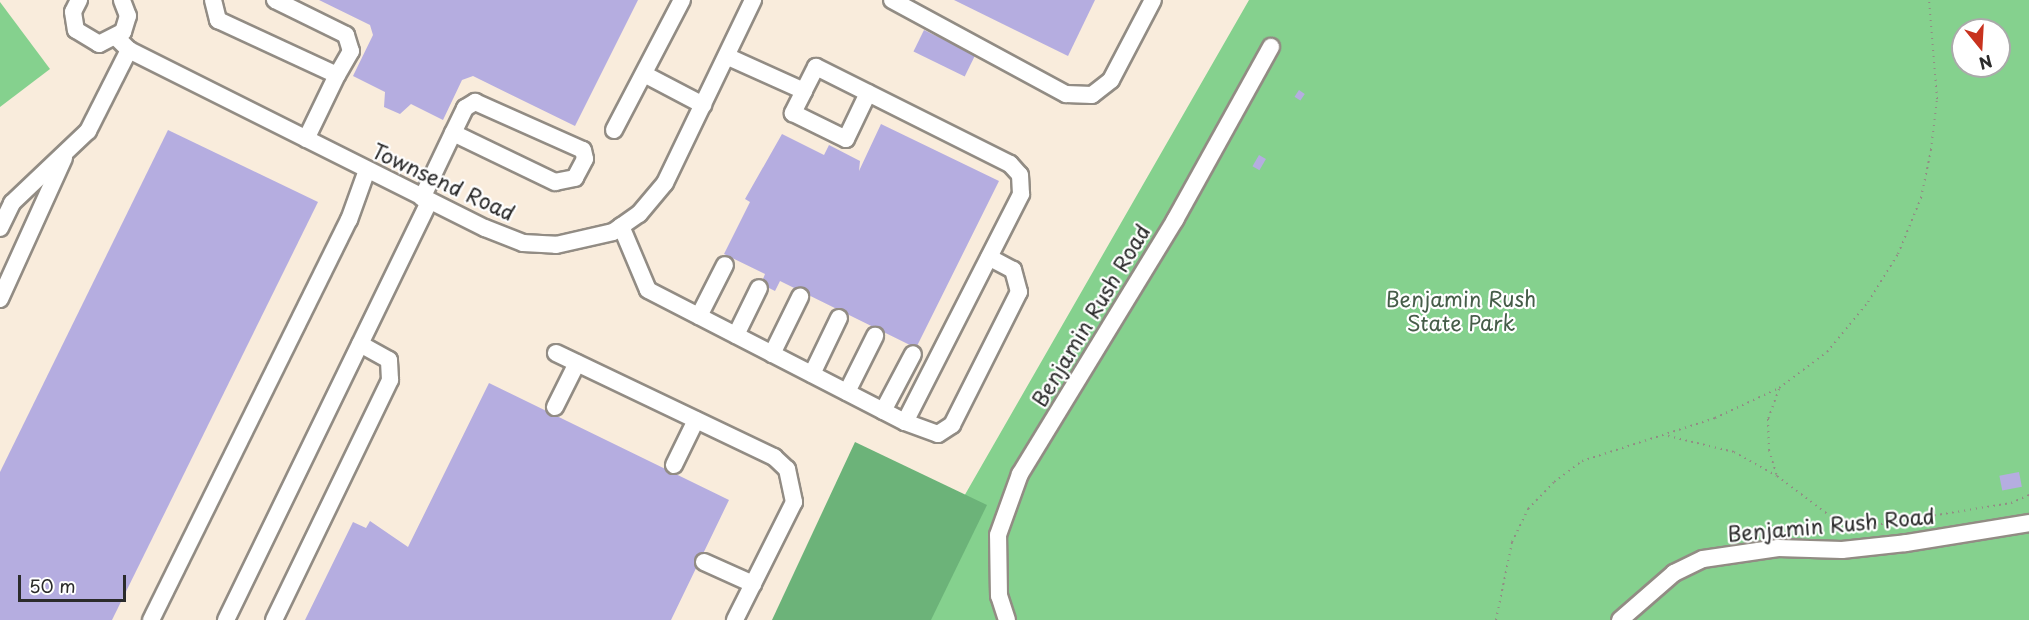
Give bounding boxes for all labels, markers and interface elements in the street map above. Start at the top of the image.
north arrow [1951,18,2011,78]
text: N [1976,50,1996,77]
street label: Townsend Road [369,137,519,225]
street label: Benjamin Rush Road [1026,219,1154,411]
park label: Benjamin Rush State Park [1386,285,1536,335]
street label: Benjamin Rush Road [1726,502,1936,546]
scale bar [21,563,129,601]
text: 50 m [29,572,76,599]

